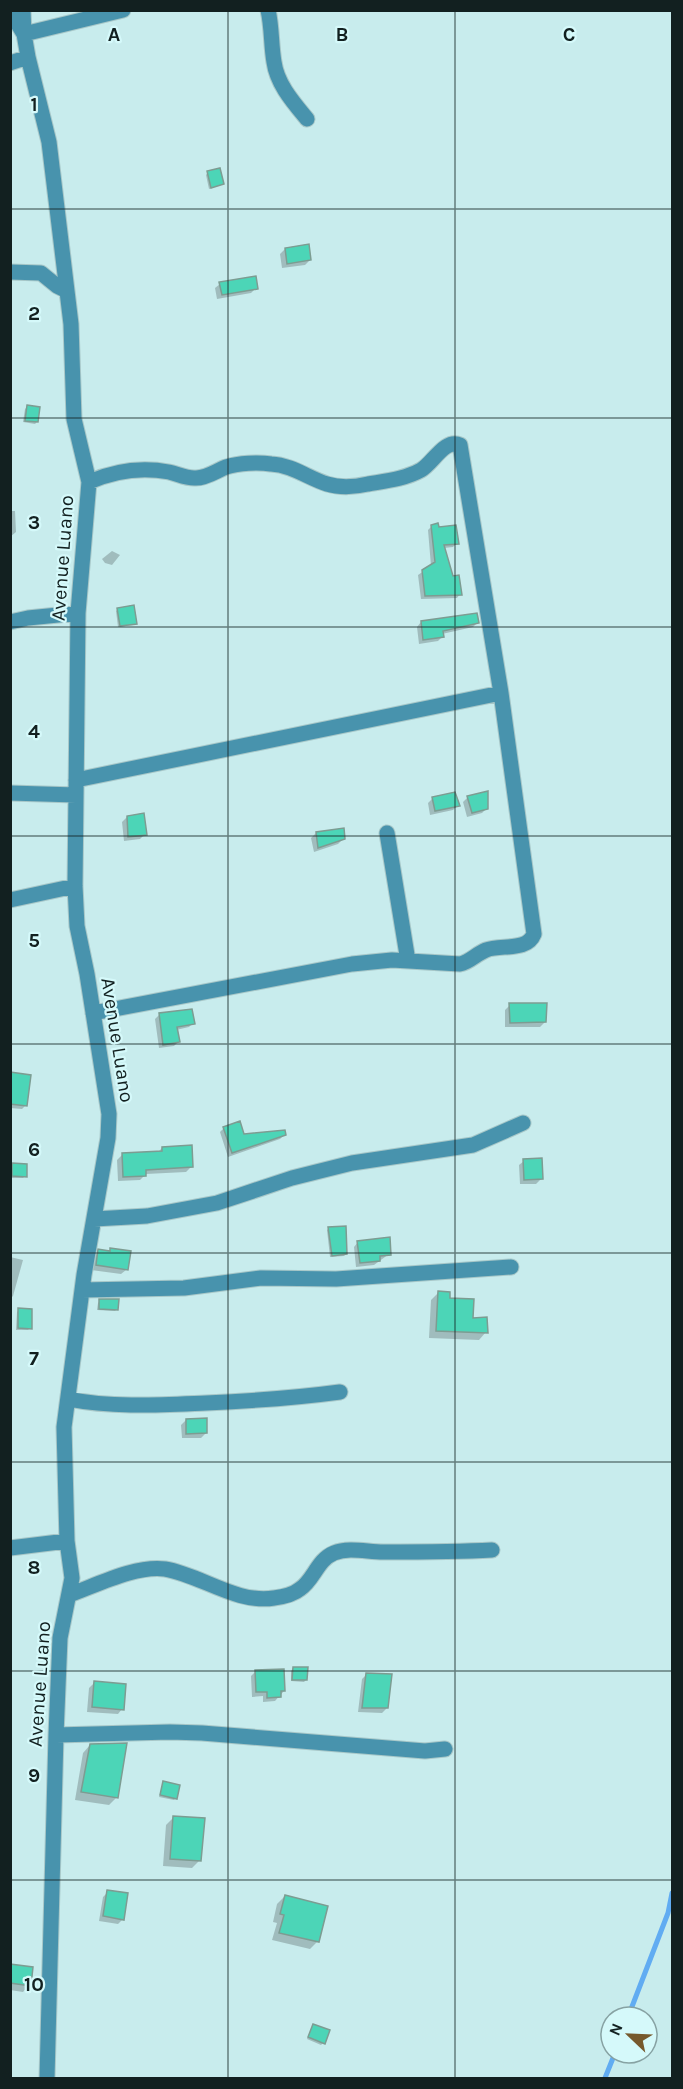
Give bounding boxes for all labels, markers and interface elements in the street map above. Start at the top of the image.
text: A [108,23,121,46]
text: B [336,23,348,46]
text: C [563,23,575,46]
text: 1 [30,93,38,116]
text: 2 [28,302,40,325]
street label: Avenue Luano [47,494,78,622]
text: 3 [28,511,40,534]
text: 4 [28,720,40,743]
text: 5 [28,929,40,952]
street label: Avenue Luano [96,976,139,1104]
text: 6 [28,1138,40,1161]
text: 7 [29,1347,39,1370]
text: 8 [28,1556,40,1579]
street label: Avenue Luano [24,1620,55,1748]
text: 9 [28,1764,40,1787]
text: 10 [24,1973,44,1996]
north arrow [599,2005,659,2065]
text: N [605,2020,627,2038]

